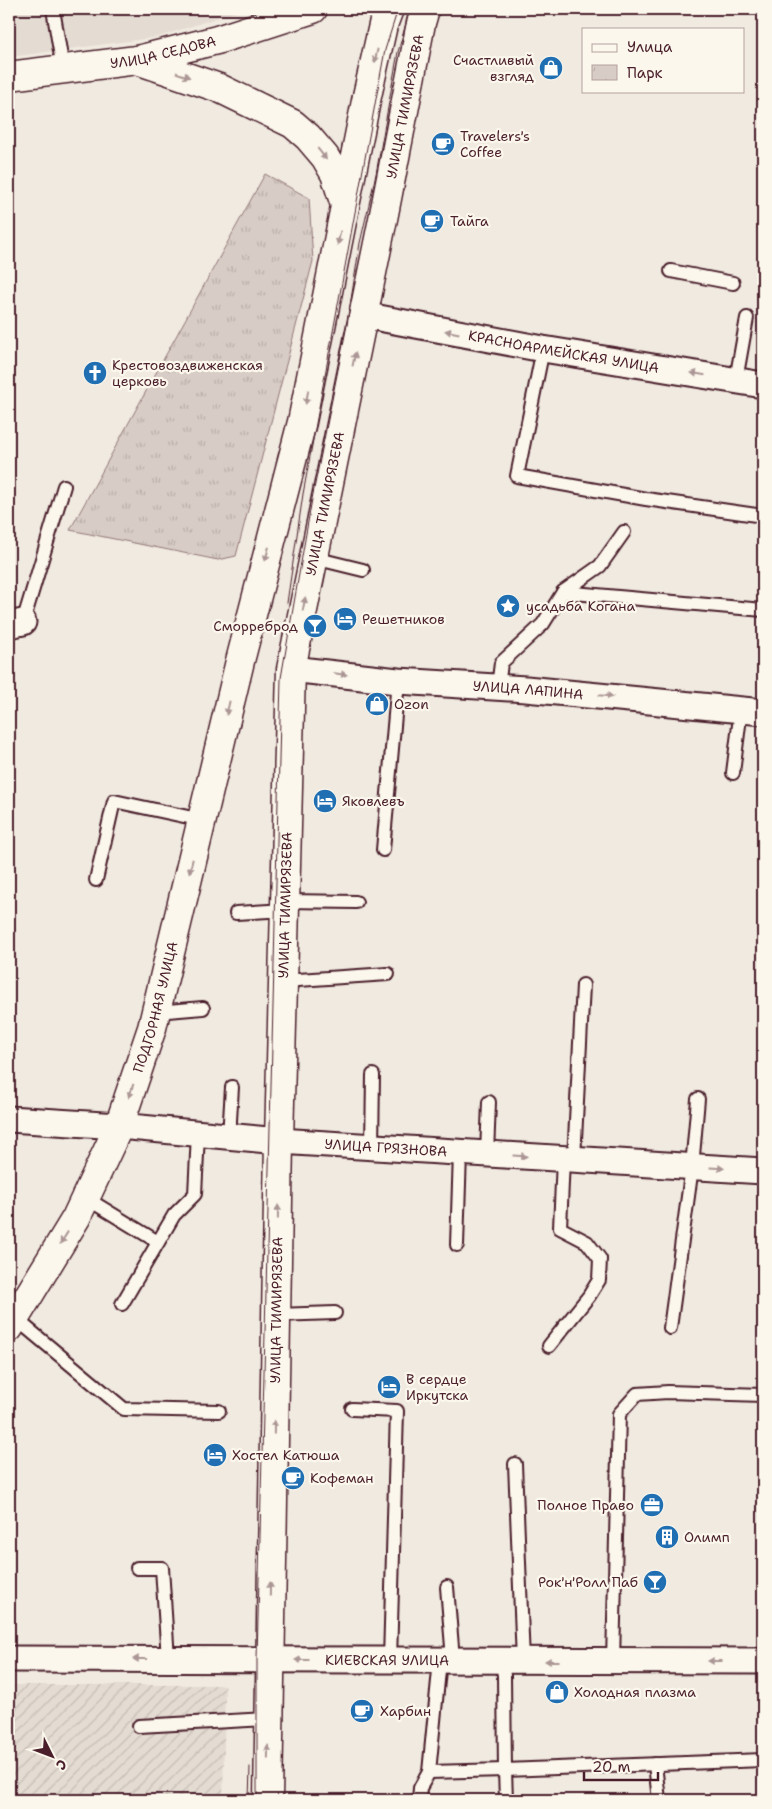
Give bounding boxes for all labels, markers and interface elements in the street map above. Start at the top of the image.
legend [582,28,744,92]
street label: УЛИЦА СЕДОВА [109,32,218,72]
street label: УЛИЦА ТИМИРЯЗЕВА [382,33,428,180]
text: Улица [627,37,673,57]
one-way arrow [372,48,380,63]
place label: Счастливый взгляд [453,51,534,85]
shop icon: Счастливый взгляд [538,55,564,81]
text: Парк [627,63,663,83]
one-way arrow [176,72,191,80]
place label: Travelers's Coffee [460,127,530,161]
cafe icon: Travelers's Coffee [430,131,456,157]
one-way arrow [317,147,327,161]
cafe icon: Тайга [419,208,445,234]
place label: Тайга [450,212,489,230]
one-way arrow [335,230,343,245]
street label: КРАСНОАРМЕЙСКАЯ УЛИЦА [467,326,660,377]
one-way arrow [444,328,459,336]
one-way arrow [351,350,359,366]
place label: Крестовоздвиженская церковь [112,356,263,390]
church icon: Крестовоздвиженская церковь [82,360,108,386]
one-way arrow [690,369,706,377]
one-way arrow [303,389,311,404]
street label: УЛИЦА ТИМИРЯЗЕВА [301,430,348,577]
one-way arrow [263,547,271,562]
place icon: усадьба Когана [495,593,521,619]
one-way arrow [301,595,309,611]
place label: усадьба Когана [526,597,635,615]
hotel icon: Решетников [332,606,358,632]
place label: Решетников [362,610,445,628]
bar icon: Сморреброд [302,613,328,639]
place label: Сморреброд [213,617,298,635]
one-way arrow [332,670,348,678]
street label: УЛИЦА ЛАПИНА [472,677,584,704]
shop icon: Ozon [364,691,390,717]
one-way arrow [599,693,615,701]
place label: Ozon [394,695,429,713]
one-way arrow [224,701,232,716]
hotel icon: Яковлевъ [312,788,338,814]
place label: Яковлевъ [342,792,405,810]
street label: УЛИЦА ТИМИРЯЗЕВА [274,832,296,979]
one-way arrow [187,859,195,874]
street label: ПОДГОРНАЯ УЛИЦА [129,940,181,1075]
one-way arrow [127,1083,134,1098]
street label: УЛИЦА ГРЯЗНОВА [324,1135,448,1160]
one-way arrow [512,1153,528,1161]
one-way arrow [709,1165,725,1173]
one-way arrow [274,1203,282,1219]
one-way arrow [59,1232,68,1245]
street label: УЛИЦА ТИМИРЯЗЕВА [266,1237,286,1384]
place label: В сердце Иркутска [406,1370,469,1404]
hotel icon: В сердце Иркутска [376,1374,402,1400]
one-way arrow [270,1418,278,1434]
hotel icon: Хостел Катюша [202,1442,228,1468]
place label: Хостел Катюша [232,1446,340,1464]
cafe icon: Кофеман [280,1465,306,1491]
place label: Кофеман [310,1469,374,1487]
office icon: Полное Право [639,1492,665,1518]
place label: Полное Право [537,1496,634,1514]
building icon: Олимп [654,1524,680,1550]
place label: Олимп [684,1528,730,1546]
bar icon: Рок'н'Ролл Паб [642,1569,668,1595]
place label: Рок'н'Ролл Паб [538,1573,638,1591]
one-way arrow [267,1581,275,1597]
street label: КИЕВСКАЯ УЛИЦА [325,1651,449,1669]
one-way arrow [131,1655,147,1663]
one-way arrow [294,1656,310,1664]
one-way arrow [544,1657,560,1665]
one-way arrow [706,1657,722,1665]
shop icon: Холодная плазма [544,1679,570,1705]
place label: Холодная плазма [574,1683,696,1701]
cafe icon: Харбин [349,1698,375,1724]
place label: Харбин [380,1702,431,1720]
north arrow [28,1732,78,1782]
one-way arrow [264,1743,272,1759]
scale bar [584,1749,658,1781]
text: С [52,1755,71,1774]
text: 20 m [592,1757,631,1777]

